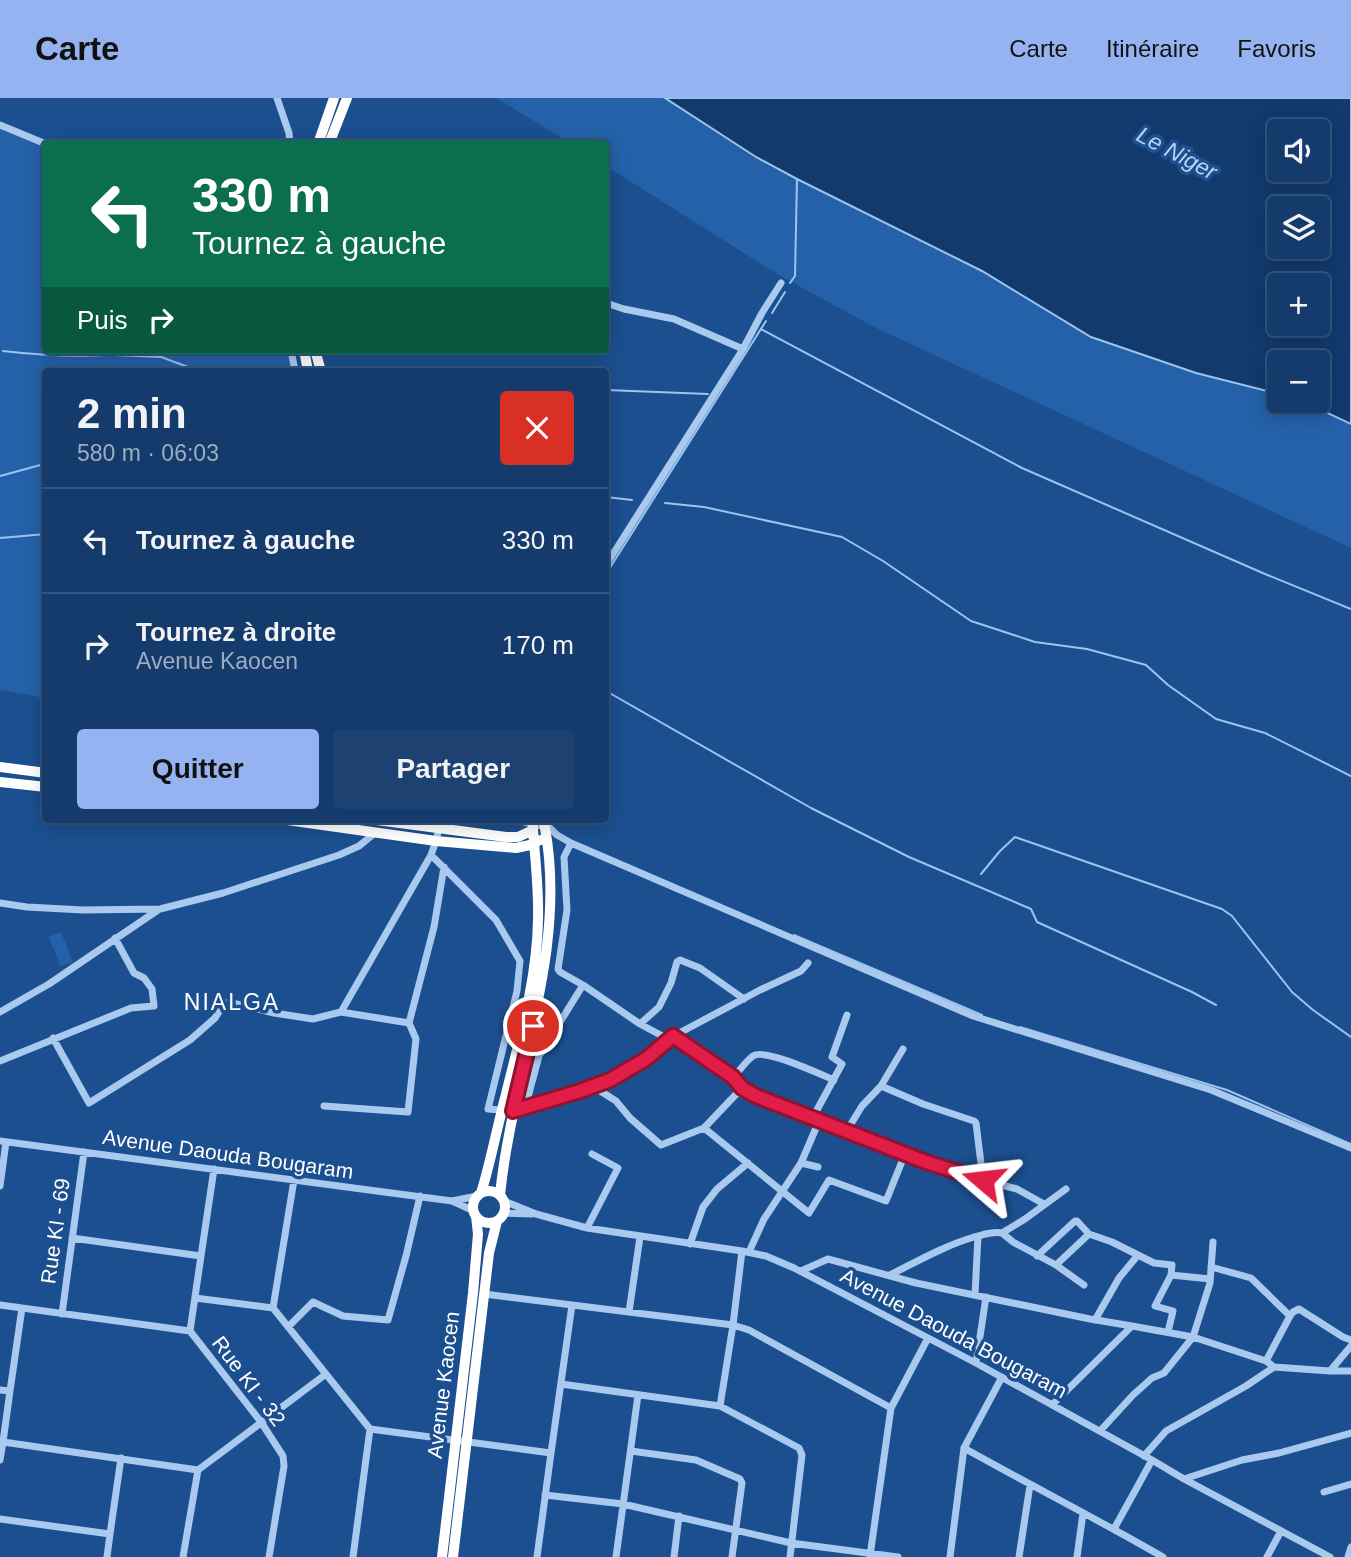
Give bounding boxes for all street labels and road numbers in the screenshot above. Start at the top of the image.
street label: Avenue Daouda Bougaram [101,1125,355,1183]
street label: Rue KI - 69 [36,1177,74,1285]
street label: Avenue Daouda Bougaram [837,1263,1071,1403]
street label: Avenue Kaocen [423,1310,463,1460]
street label: Rue KI - 32 [208,1332,290,1430]

